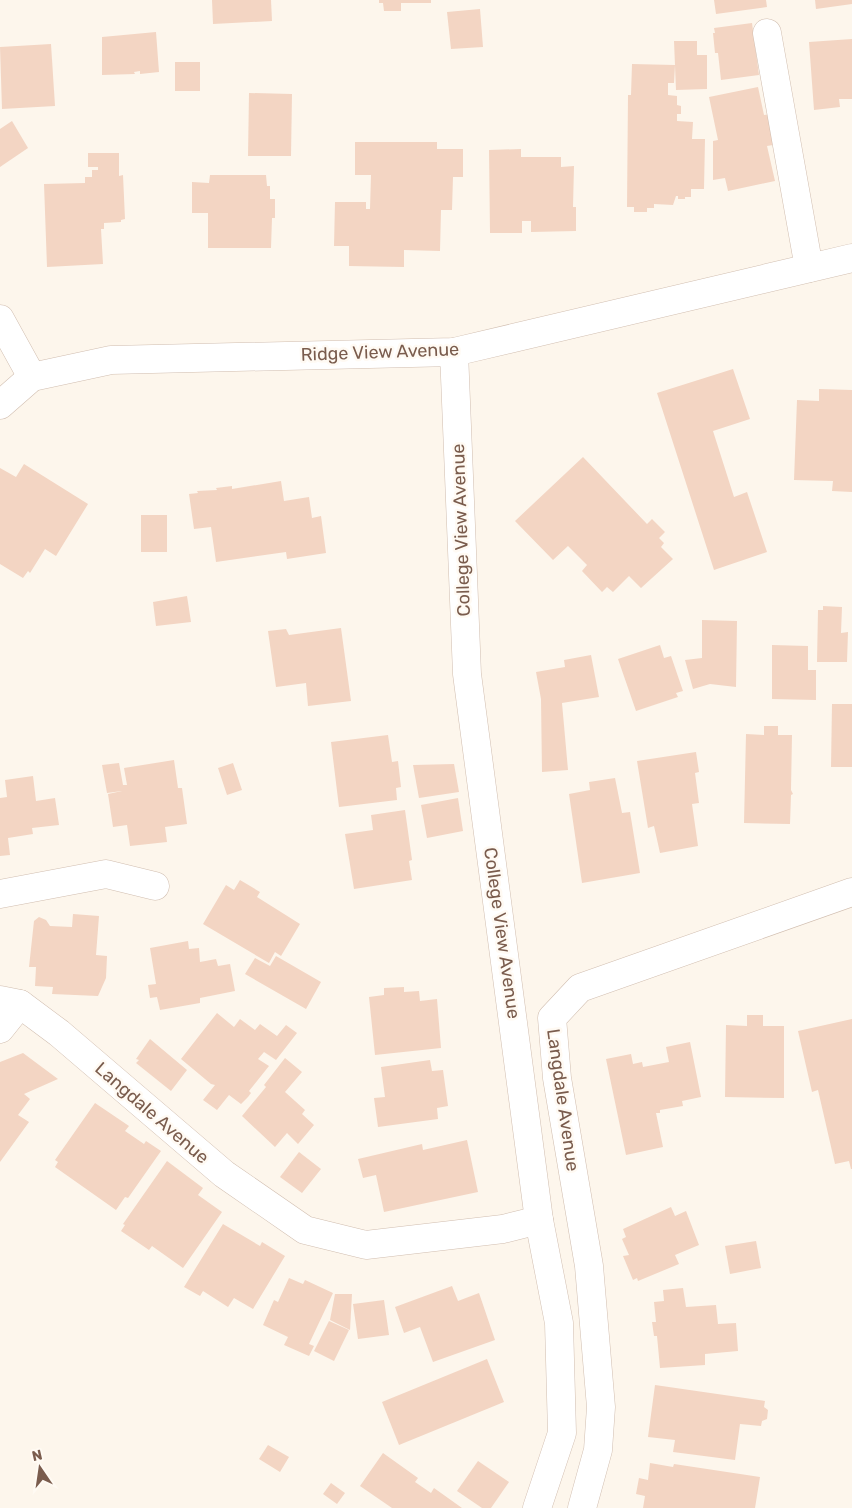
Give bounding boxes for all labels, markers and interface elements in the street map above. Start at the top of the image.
street label: Ridge View Avenue [300,338,460,366]
street label: College View Avenue [447,443,475,617]
street label: College View Avenue [479,846,525,1020]
street label: Langdale Avenue [542,1027,584,1173]
street label: Langdale Avenue [91,1058,213,1168]
north arrow [15,1443,65,1493]
text: N [30,1446,44,1465]

